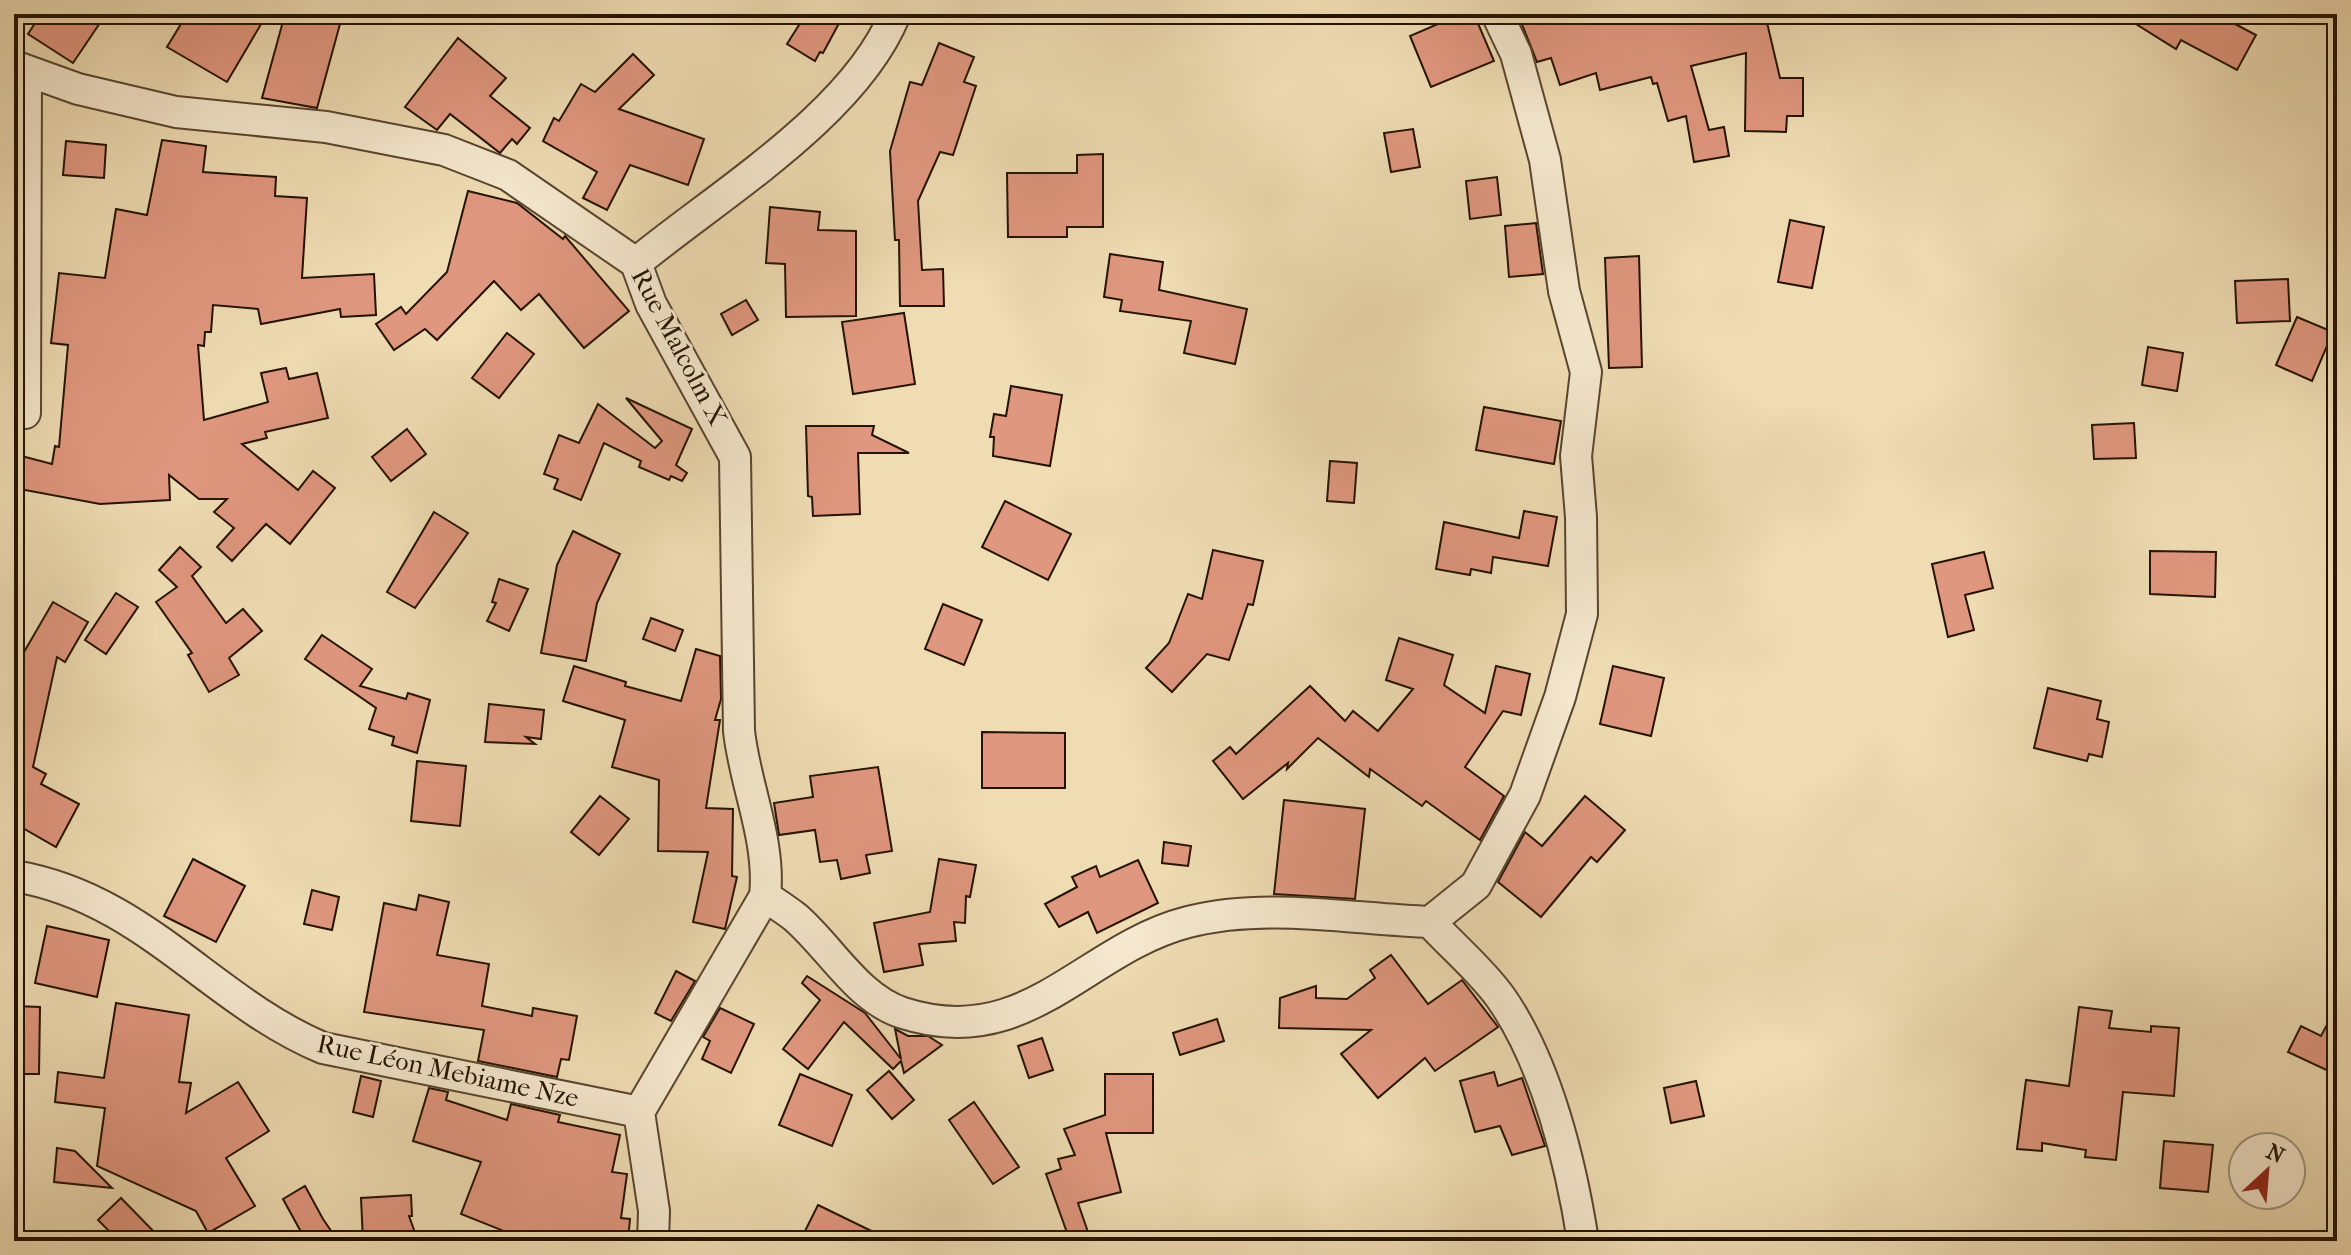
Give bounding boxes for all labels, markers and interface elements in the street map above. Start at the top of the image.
street label: Rue Malcolm X [625,263,733,431]
street label: Rue Léon Mebiame Nze [314,1028,582,1114]
north arrow [2227,1131,2307,1211]
text: N [2262,1139,2289,1169]

